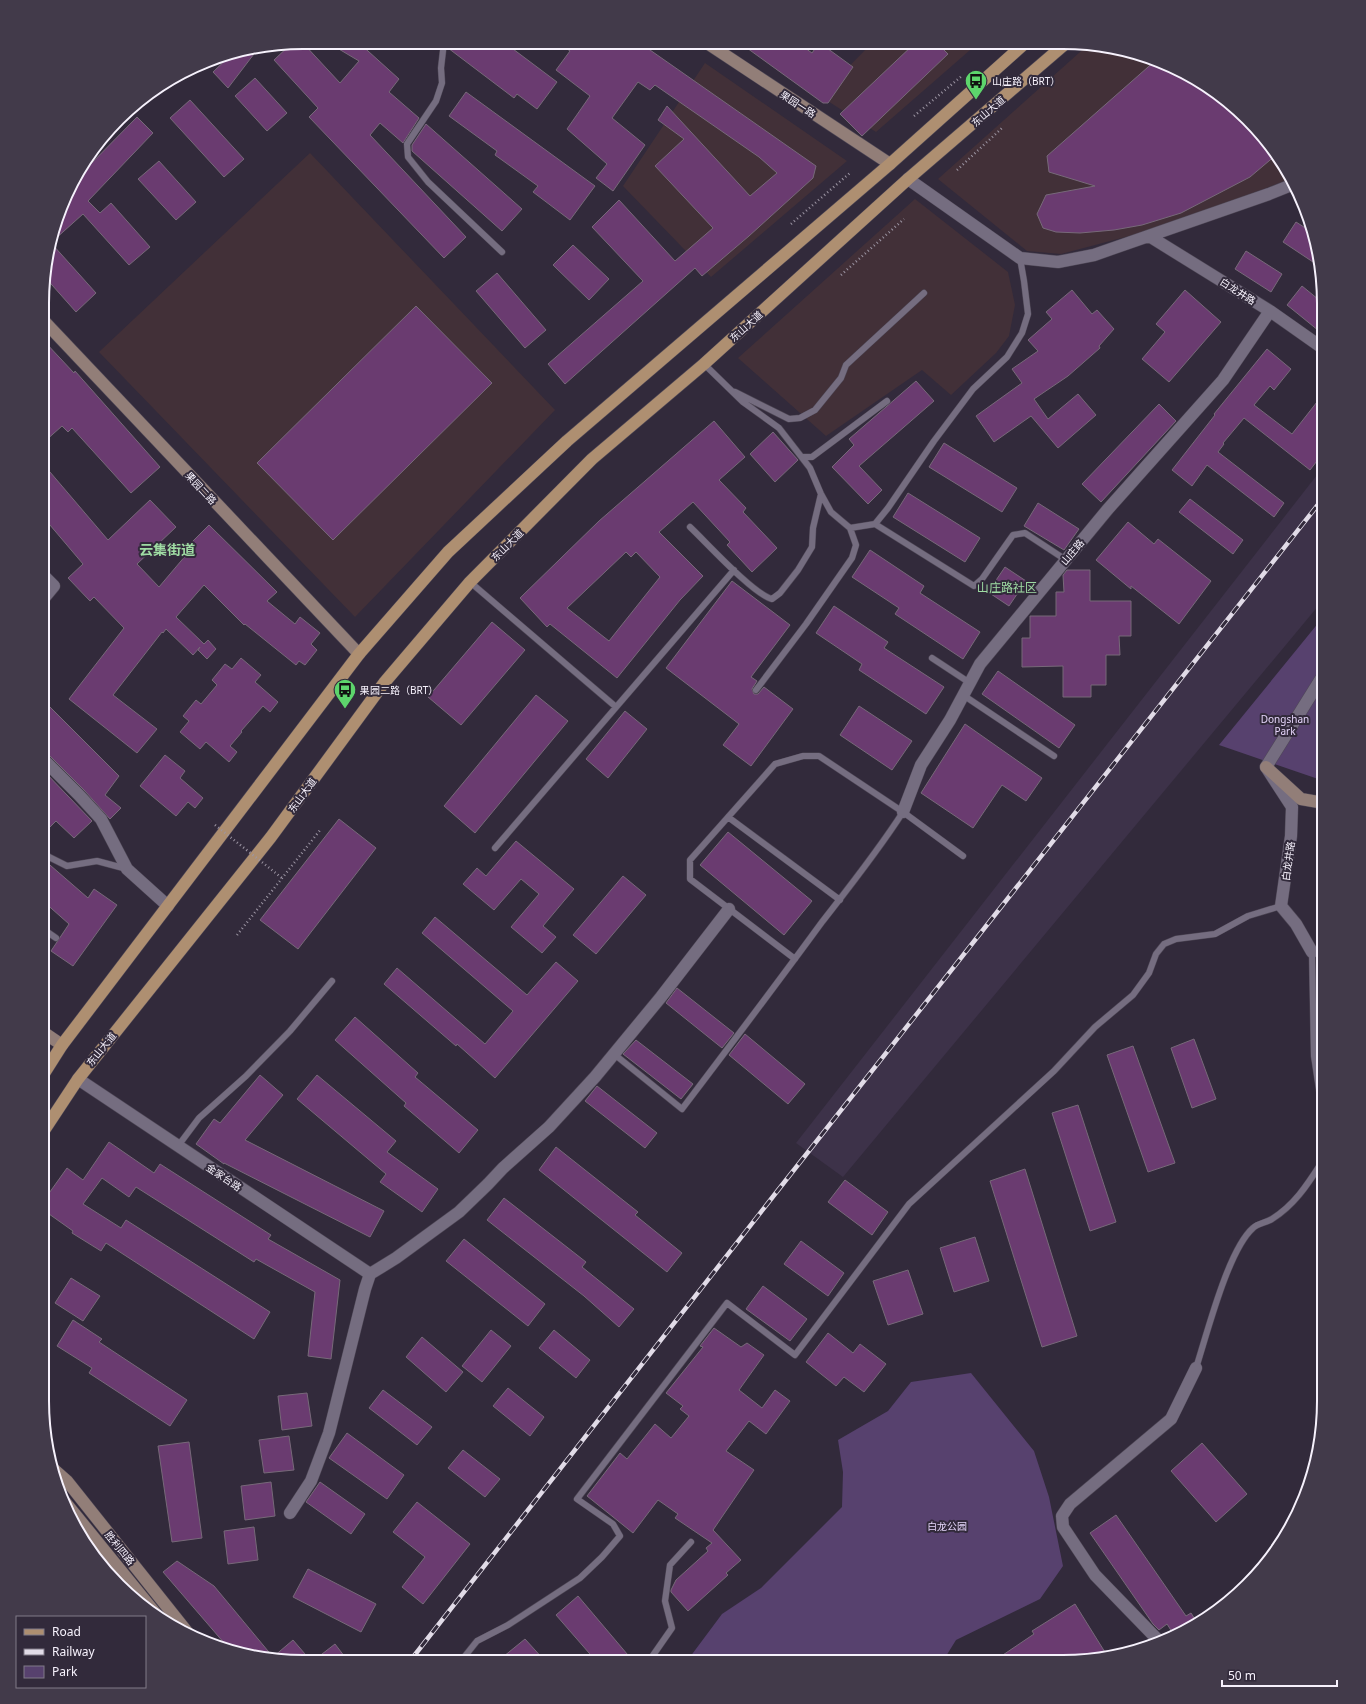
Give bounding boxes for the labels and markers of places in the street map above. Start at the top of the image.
bus stop icon: 山庄路（BRT） [963,68,989,101]
place label: 山庄路（BRT） [992,74,1060,88]
bus stop icon: 果园二路（BRT） [332,677,358,710]
place label: 果园二路（BRT） [359,683,438,697]

